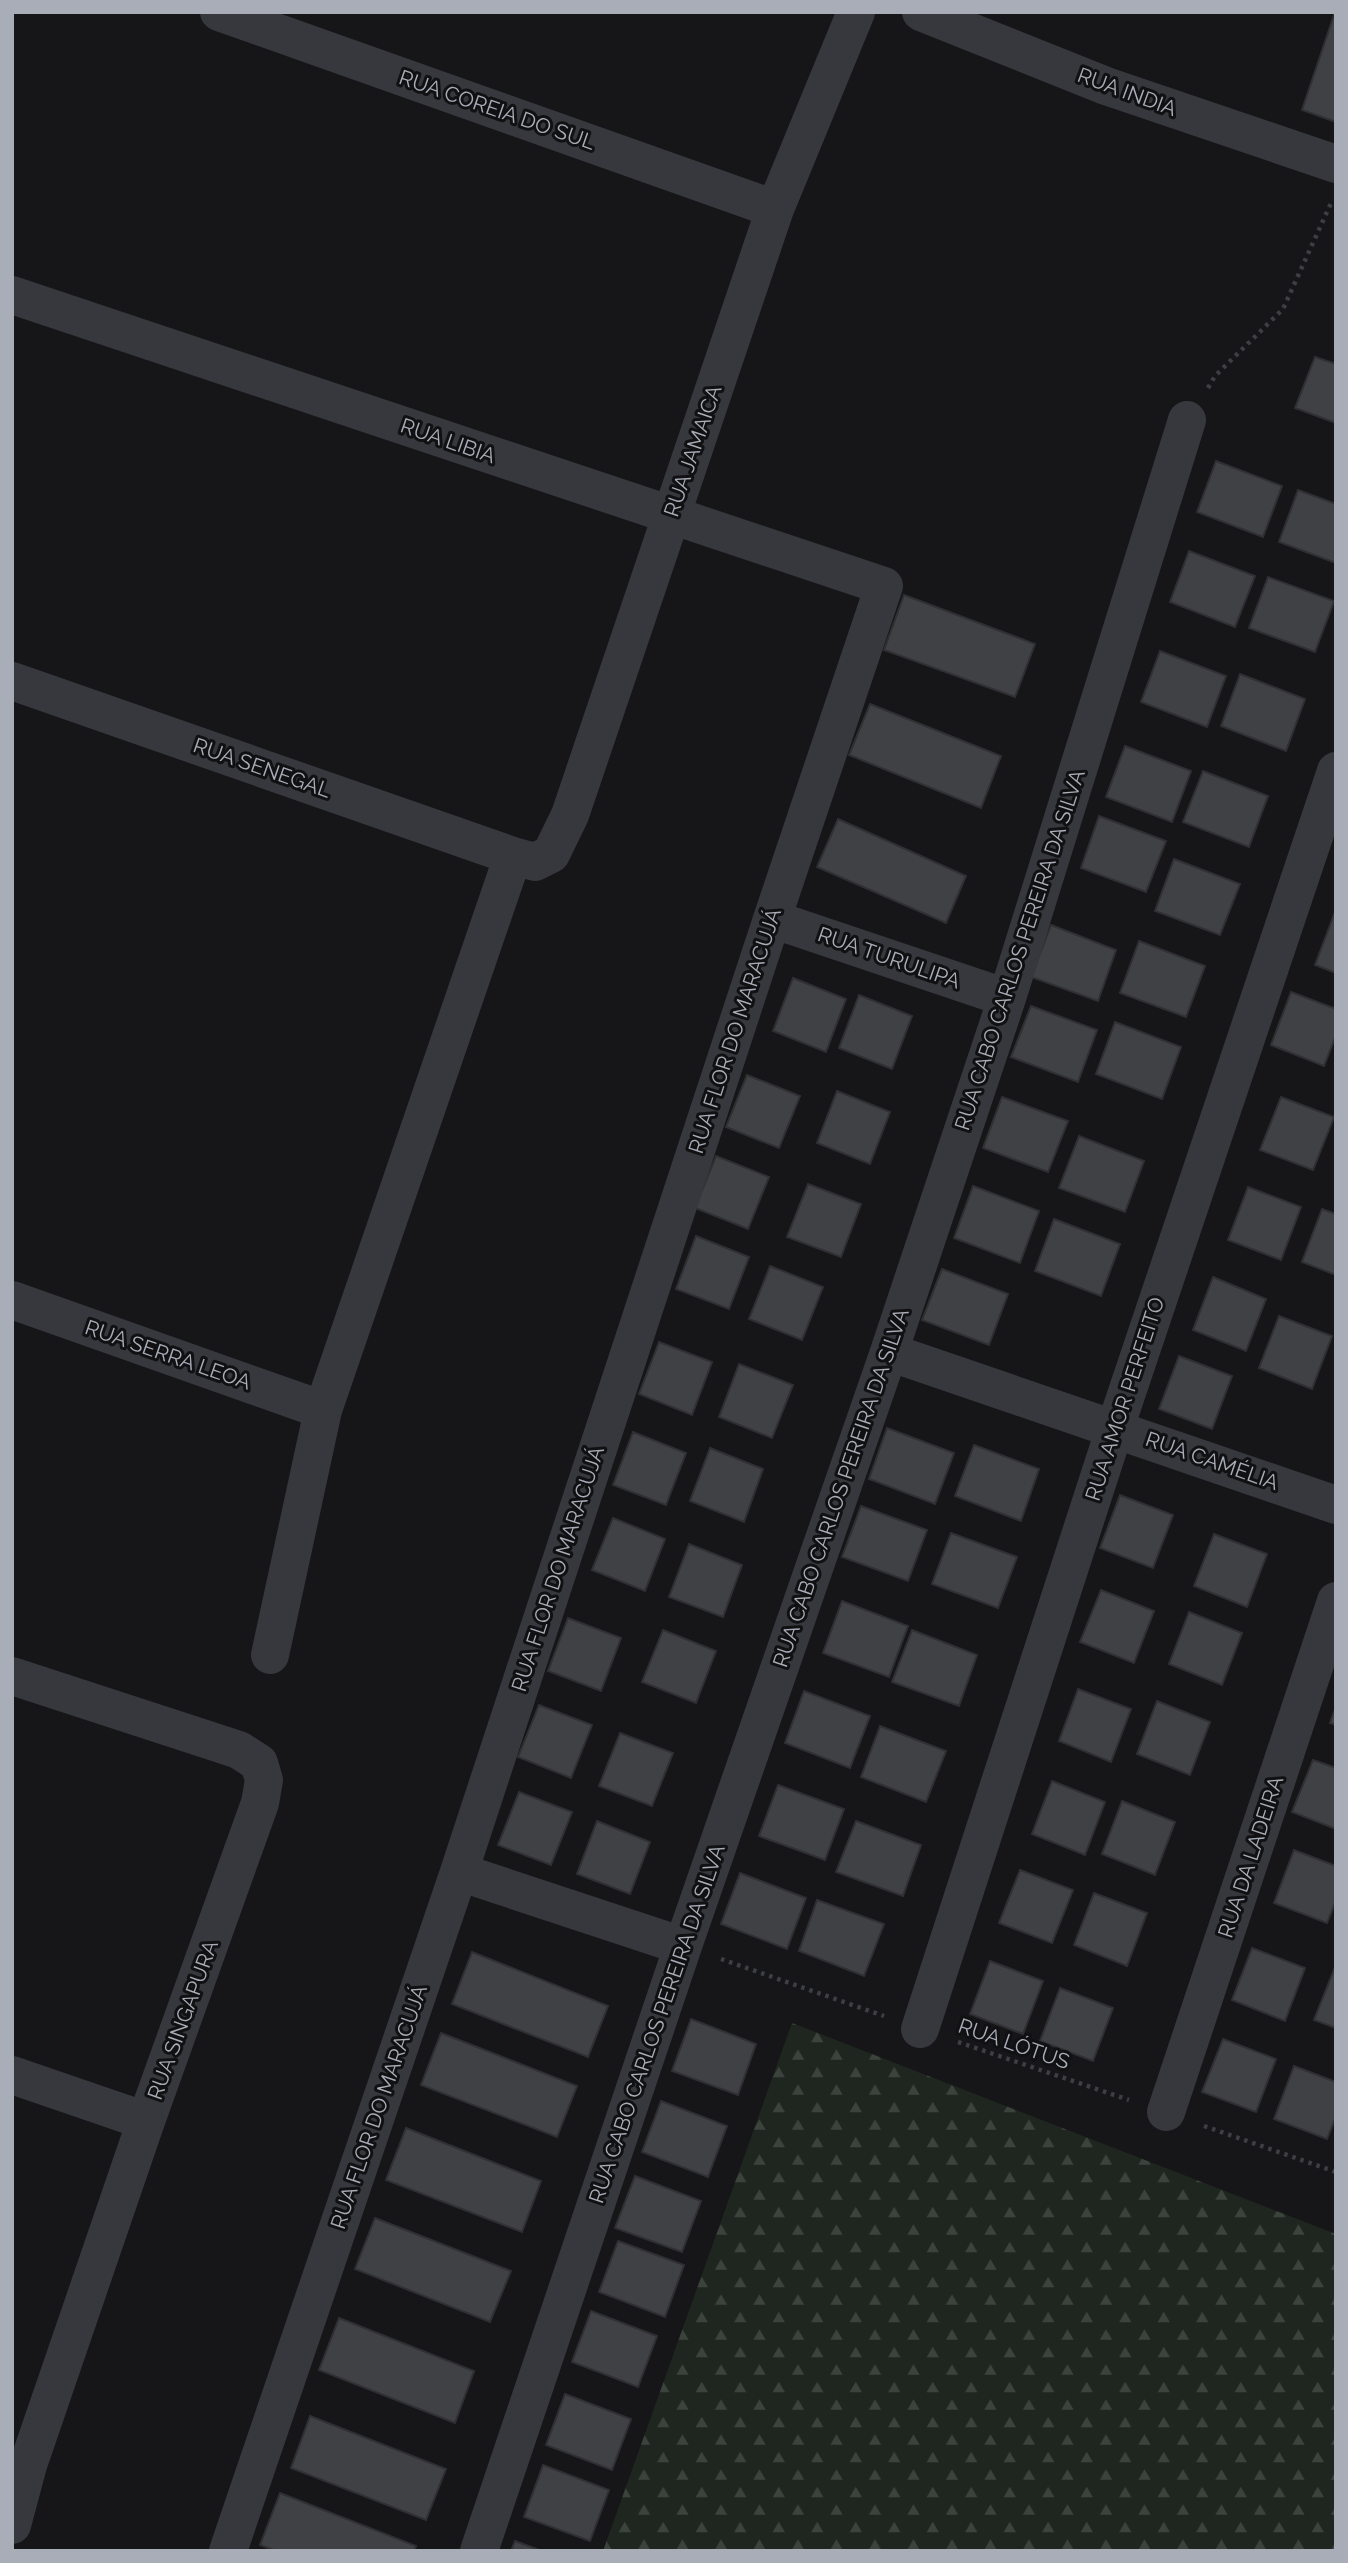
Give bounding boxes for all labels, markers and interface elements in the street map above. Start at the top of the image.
street label: RUA INDIA [1074,62,1180,121]
street label: RUA COREIA DO SUL [396,64,598,155]
street label: RUA JAMAICA [658,382,727,520]
street label: RUA LIBIA [397,413,499,468]
street label: RUA SENEGAL [190,732,334,803]
street label: RUA CABO CARLOS PEREIRA DA SILVA [949,766,1090,1133]
street label: RUA FLOR DO MARACUJÁ [683,905,786,1157]
street label: RUA TURULIPA [815,921,964,994]
street label: RUA AMOR PERFEITO [1080,1294,1169,1504]
street label: RUA CABO CARLOS PEREIRA DA SILVA [767,1305,914,1670]
street label: RUA SERRA LEOA [82,1314,254,1395]
street label: RUA CAMÉLIA [1142,1426,1282,1495]
street label: RUA FLOR DO MARACUJÁ [506,1443,609,1695]
street label: RUA DA LADEIRA [1213,1773,1288,1941]
street label: RUA CABO CARLOS PEREIRA DA SILVA [583,1841,730,2206]
street label: RUA SINGAPURA [142,1937,223,2103]
street label: RUA FLOR DO MARACUJÁ [325,1982,432,2232]
street label: RUA LÓTUS [955,2013,1073,2074]

